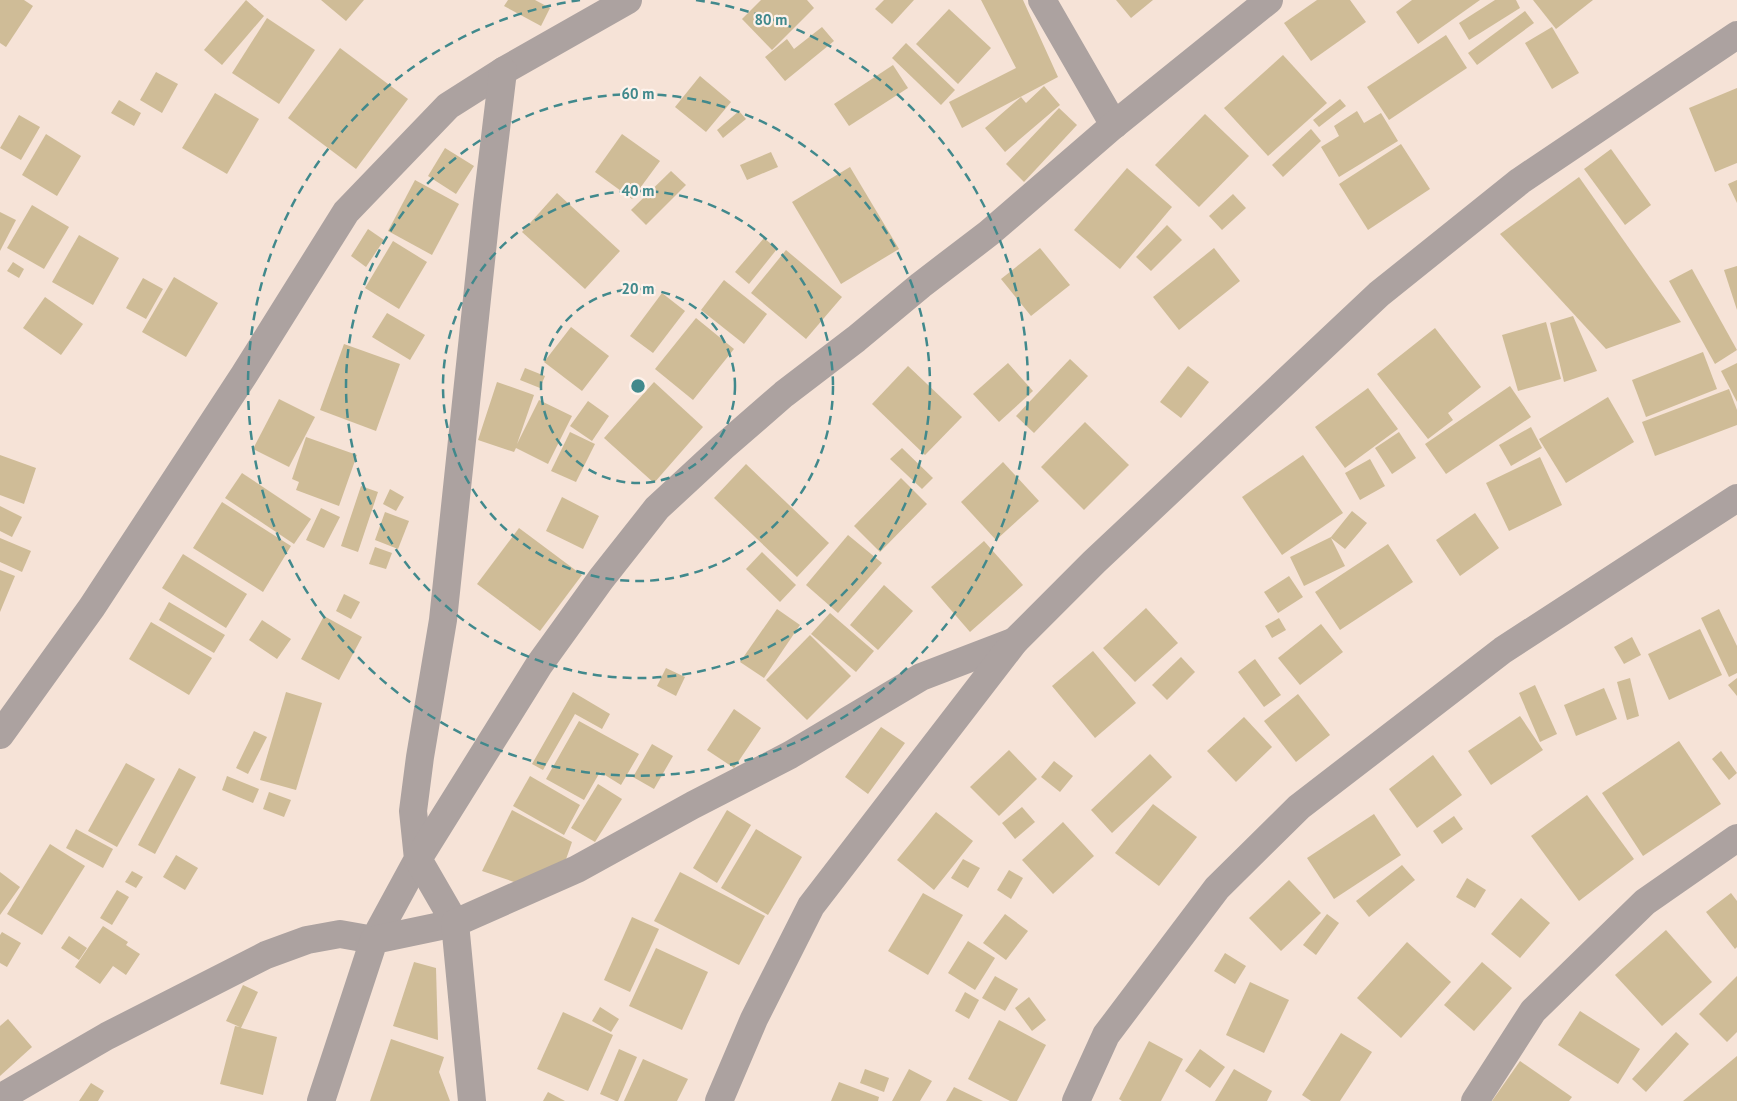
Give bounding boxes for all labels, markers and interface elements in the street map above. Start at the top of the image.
text: 80 m [755,10,787,29]
text: 60 m [622,84,654,103]
text: 40 m [622,181,654,200]
text: 20 m [622,279,654,298]
centre of rings [629,377,647,395]

